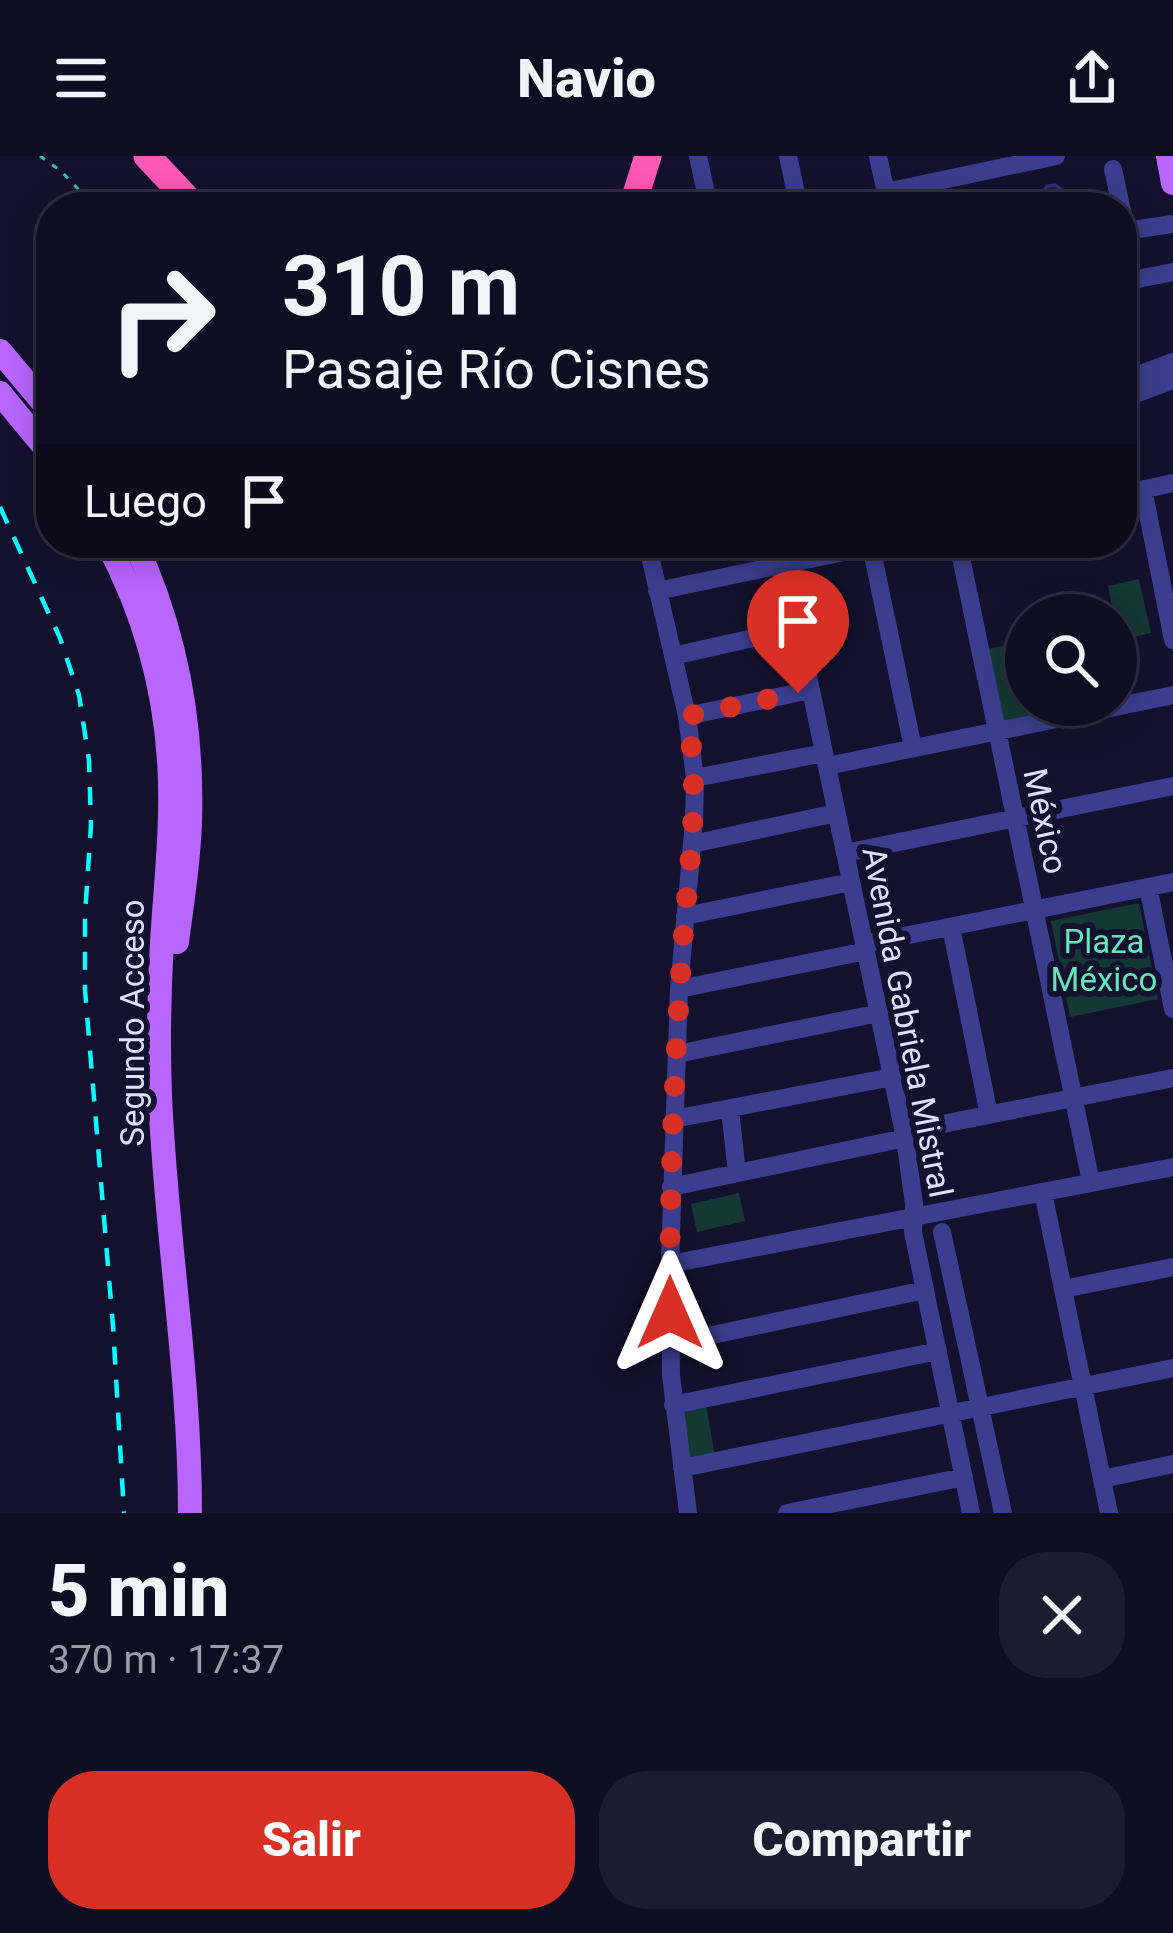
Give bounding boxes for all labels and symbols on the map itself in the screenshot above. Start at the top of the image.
pin [747,570,849,693]
street label: México [1015,765,1076,877]
street label: Avenida Gabriela Mistral [854,844,961,1201]
street label: Segundo Acceso [113,899,152,1147]
park label: Plaza México [1051,922,1157,999]
position arrow [607,1250,733,1376]

